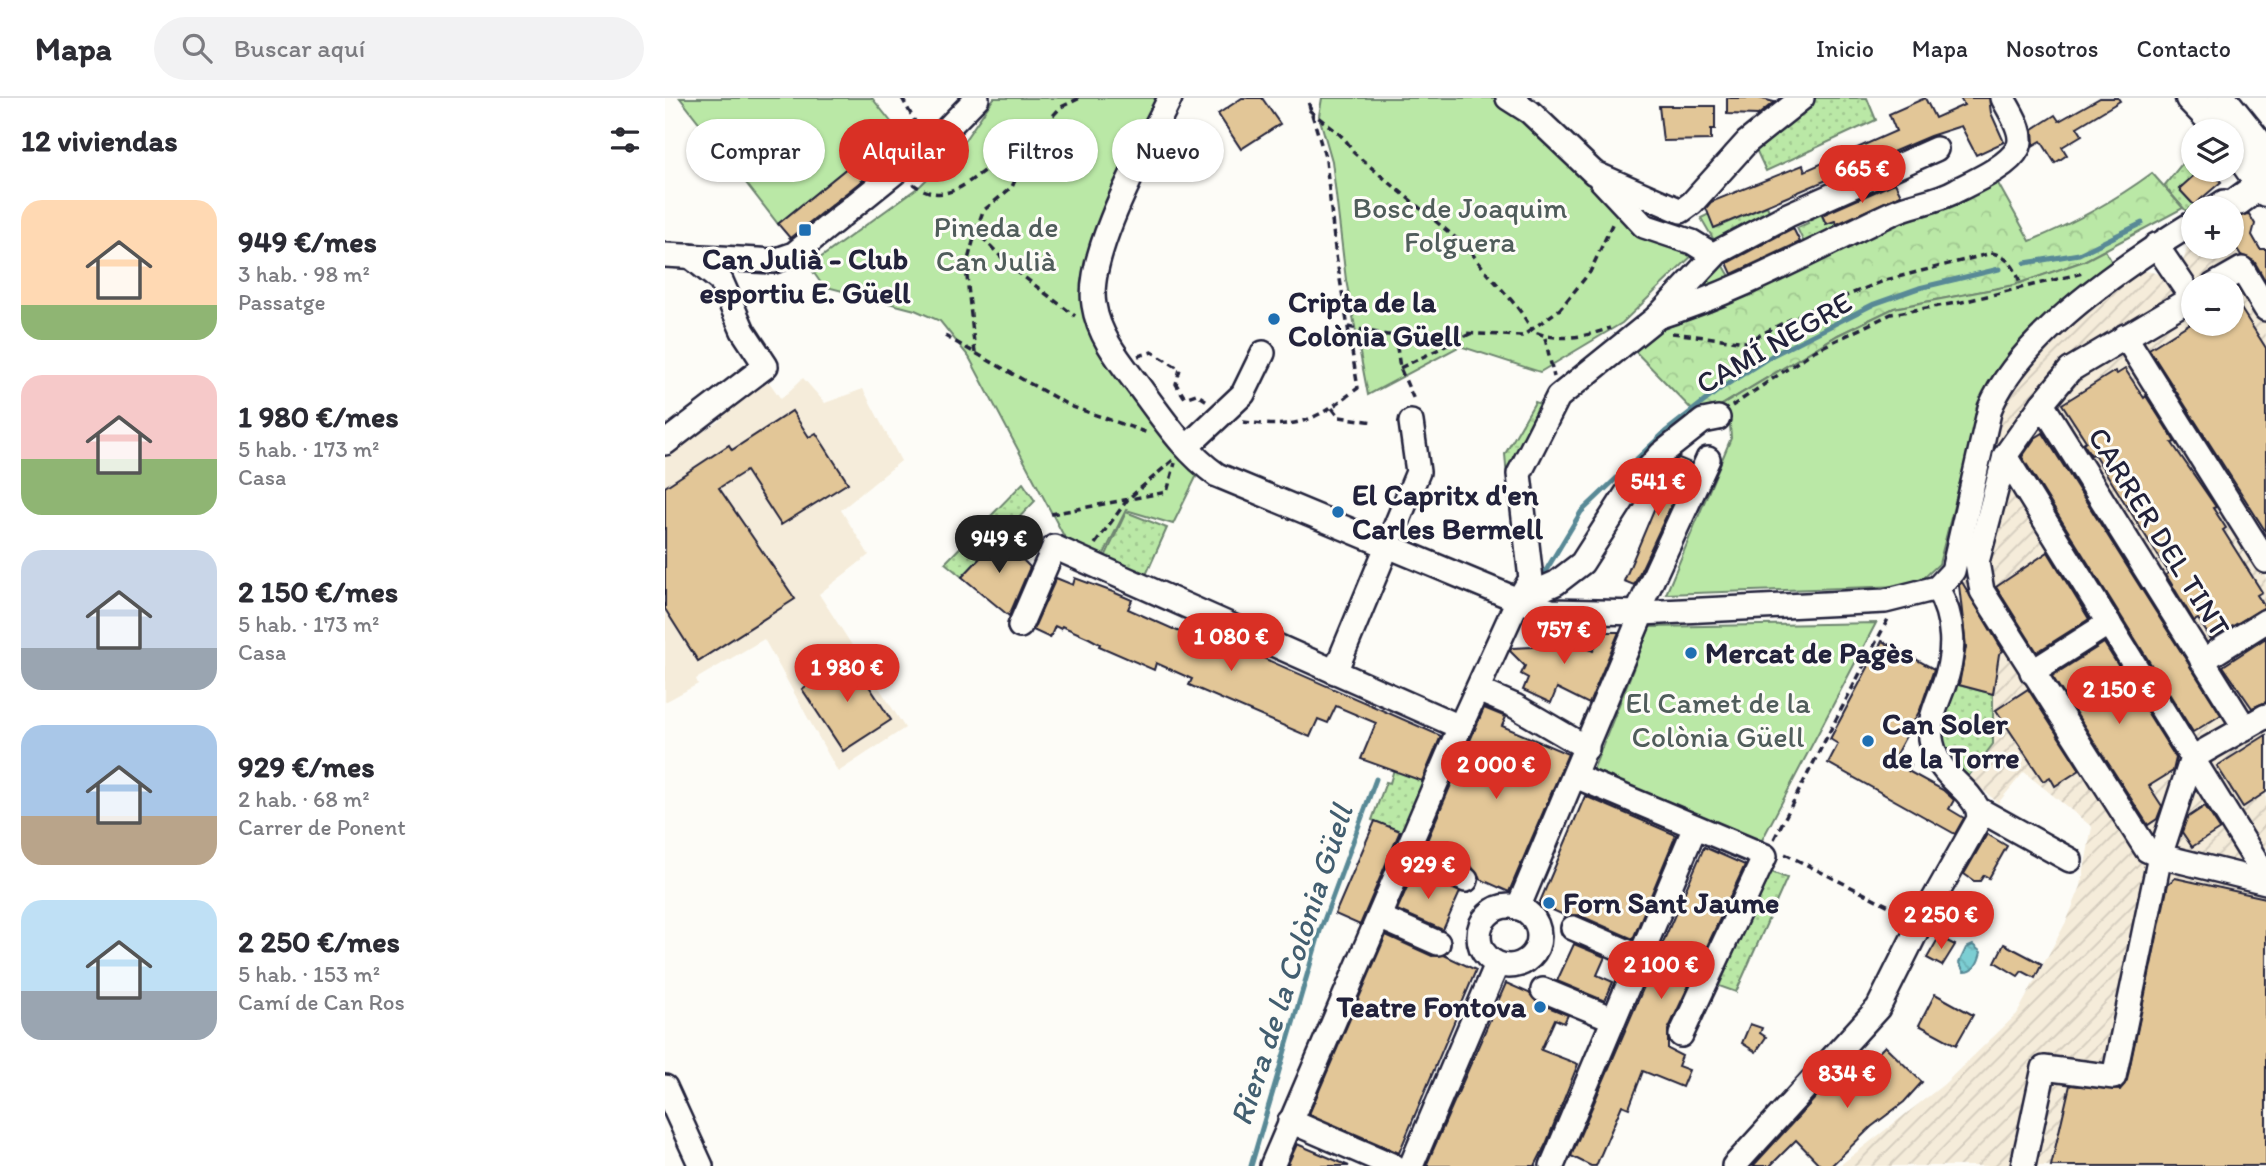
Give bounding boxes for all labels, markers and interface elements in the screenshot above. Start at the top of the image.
search box [154,17,644,80]
text: Mapa [35,29,112,68]
icon: search [178,29,216,67]
text: Buscar aquí [234,32,365,64]
text: Inicio [1816,34,1874,63]
text: Mapa [1912,34,1968,63]
text: Nosotros [2006,34,2098,63]
text: Contacto [2136,34,2231,63]
chip: Comprar [686,119,825,182]
chip: Alquilar [839,119,969,182]
chip: Filtros [983,119,1098,182]
chip: Nuevo [1112,119,1224,182]
map controls [2181,119,2244,336]
button: layers [2181,119,2244,182]
icon: filters [606,121,644,159]
text: 12 viviendas [21,122,178,159]
pin: 665 € [1813,146,1911,205]
text: 665 € [1835,154,1889,182]
park label: Bosc de Joaquim Folguera [1353,189,1567,260]
button: + [2181,196,2244,259]
park label: Pineda de Can Julià [933,208,1059,279]
marker: Can Julià - Club esportiu E. Güell [797,222,813,238]
text: 949 €/mes [238,223,377,260]
icon: home [77,228,161,312]
place label: Can Julià - Club esportiu E. Güell [699,240,911,311]
text: 3 hab. · 98 m² [238,260,370,288]
button: − [2181,273,2244,336]
place label: Cripta de la Colònia Güell [1288,283,1462,354]
street label: CAMÍ NEGRE [1689,283,1858,402]
text: Passatge [238,288,326,316]
marker: Cripta de la Colònia Güell [1266,311,1282,327]
text: 1 980 €/mes [238,398,399,435]
icon: home [77,403,161,487]
street label: CARRER DEL TINT [2080,420,2239,643]
text: 5 hab. · 173 m² [238,435,379,463]
pin: 541 € [1609,458,1707,518]
text: Casa [238,463,286,491]
text: 541 € [1631,467,1685,495]
place label: El Capritx d'en Carles Bermell [1352,476,1544,547]
marker: El Capritx d'en Carles Bermell [1330,504,1346,520]
pin: 949 € [950,516,1048,575]
text: 949 € [971,524,1027,552]
text: 2 150 €/mes [238,573,398,610]
icon: home [77,578,161,662]
pin: 757 € [1515,606,1613,666]
text: 5 hab. · 173 m² [238,610,379,638]
pin: 1 080 € [1166,614,1296,673]
text: 757 € [1537,615,1591,643]
text: 1 080 € [1193,622,1269,650]
place label: Mercat de Pagès [1705,634,1914,671]
text: Casa [238,638,286,666]
pin: 1 980 € [782,644,912,704]
marker: Mercat de Pagès [1683,645,1699,661]
text: 1 980 € [811,653,883,681]
pin: 2 150 € [2054,666,2184,726]
text: 2 150 € [2083,675,2155,703]
park label: El Camet de la Colònia Güell [1625,684,1811,755]
place label: Can Soler de la Torre [1882,705,2020,776]
marker: Can Soler de la Torre [1860,733,1876,749]
pin: 2 000 € [1431,742,1561,801]
text: 929 €/mes [238,748,375,785]
text: 2 000 € [1457,750,1535,778]
icon: home [77,753,161,837]
text: 2 hab. · 68 m² [238,785,370,813]
water label: Riera de la Colònia Güell [1221,798,1361,1130]
text: Carrer de Ponent [238,813,406,841]
pin: 929 € [1379,842,1477,901]
text: 929 € [1401,850,1455,878]
place label: Forn Sant Jaume [1563,884,1779,921]
pin: 2 250 € [1876,892,2006,951]
marker: Forn Sant Jaume [1541,895,1557,911]
text: 2 250 € [1904,900,1978,928]
text: 2 250 €/mes [238,923,400,960]
icon: home [77,928,161,1012]
pin: 2 100 € [1596,942,1726,1001]
text: 2 100 € [1624,950,1698,978]
text: 5 hab. · 153 m² [238,960,380,988]
text: Camí de Can Ros [238,988,405,1016]
place label: Teatre Fontova [1335,988,1526,1025]
marker: Teatre Fontova [1532,999,1548,1015]
pin: 834 € [1798,1051,1896,1110]
text: 834 € [1818,1059,1876,1087]

